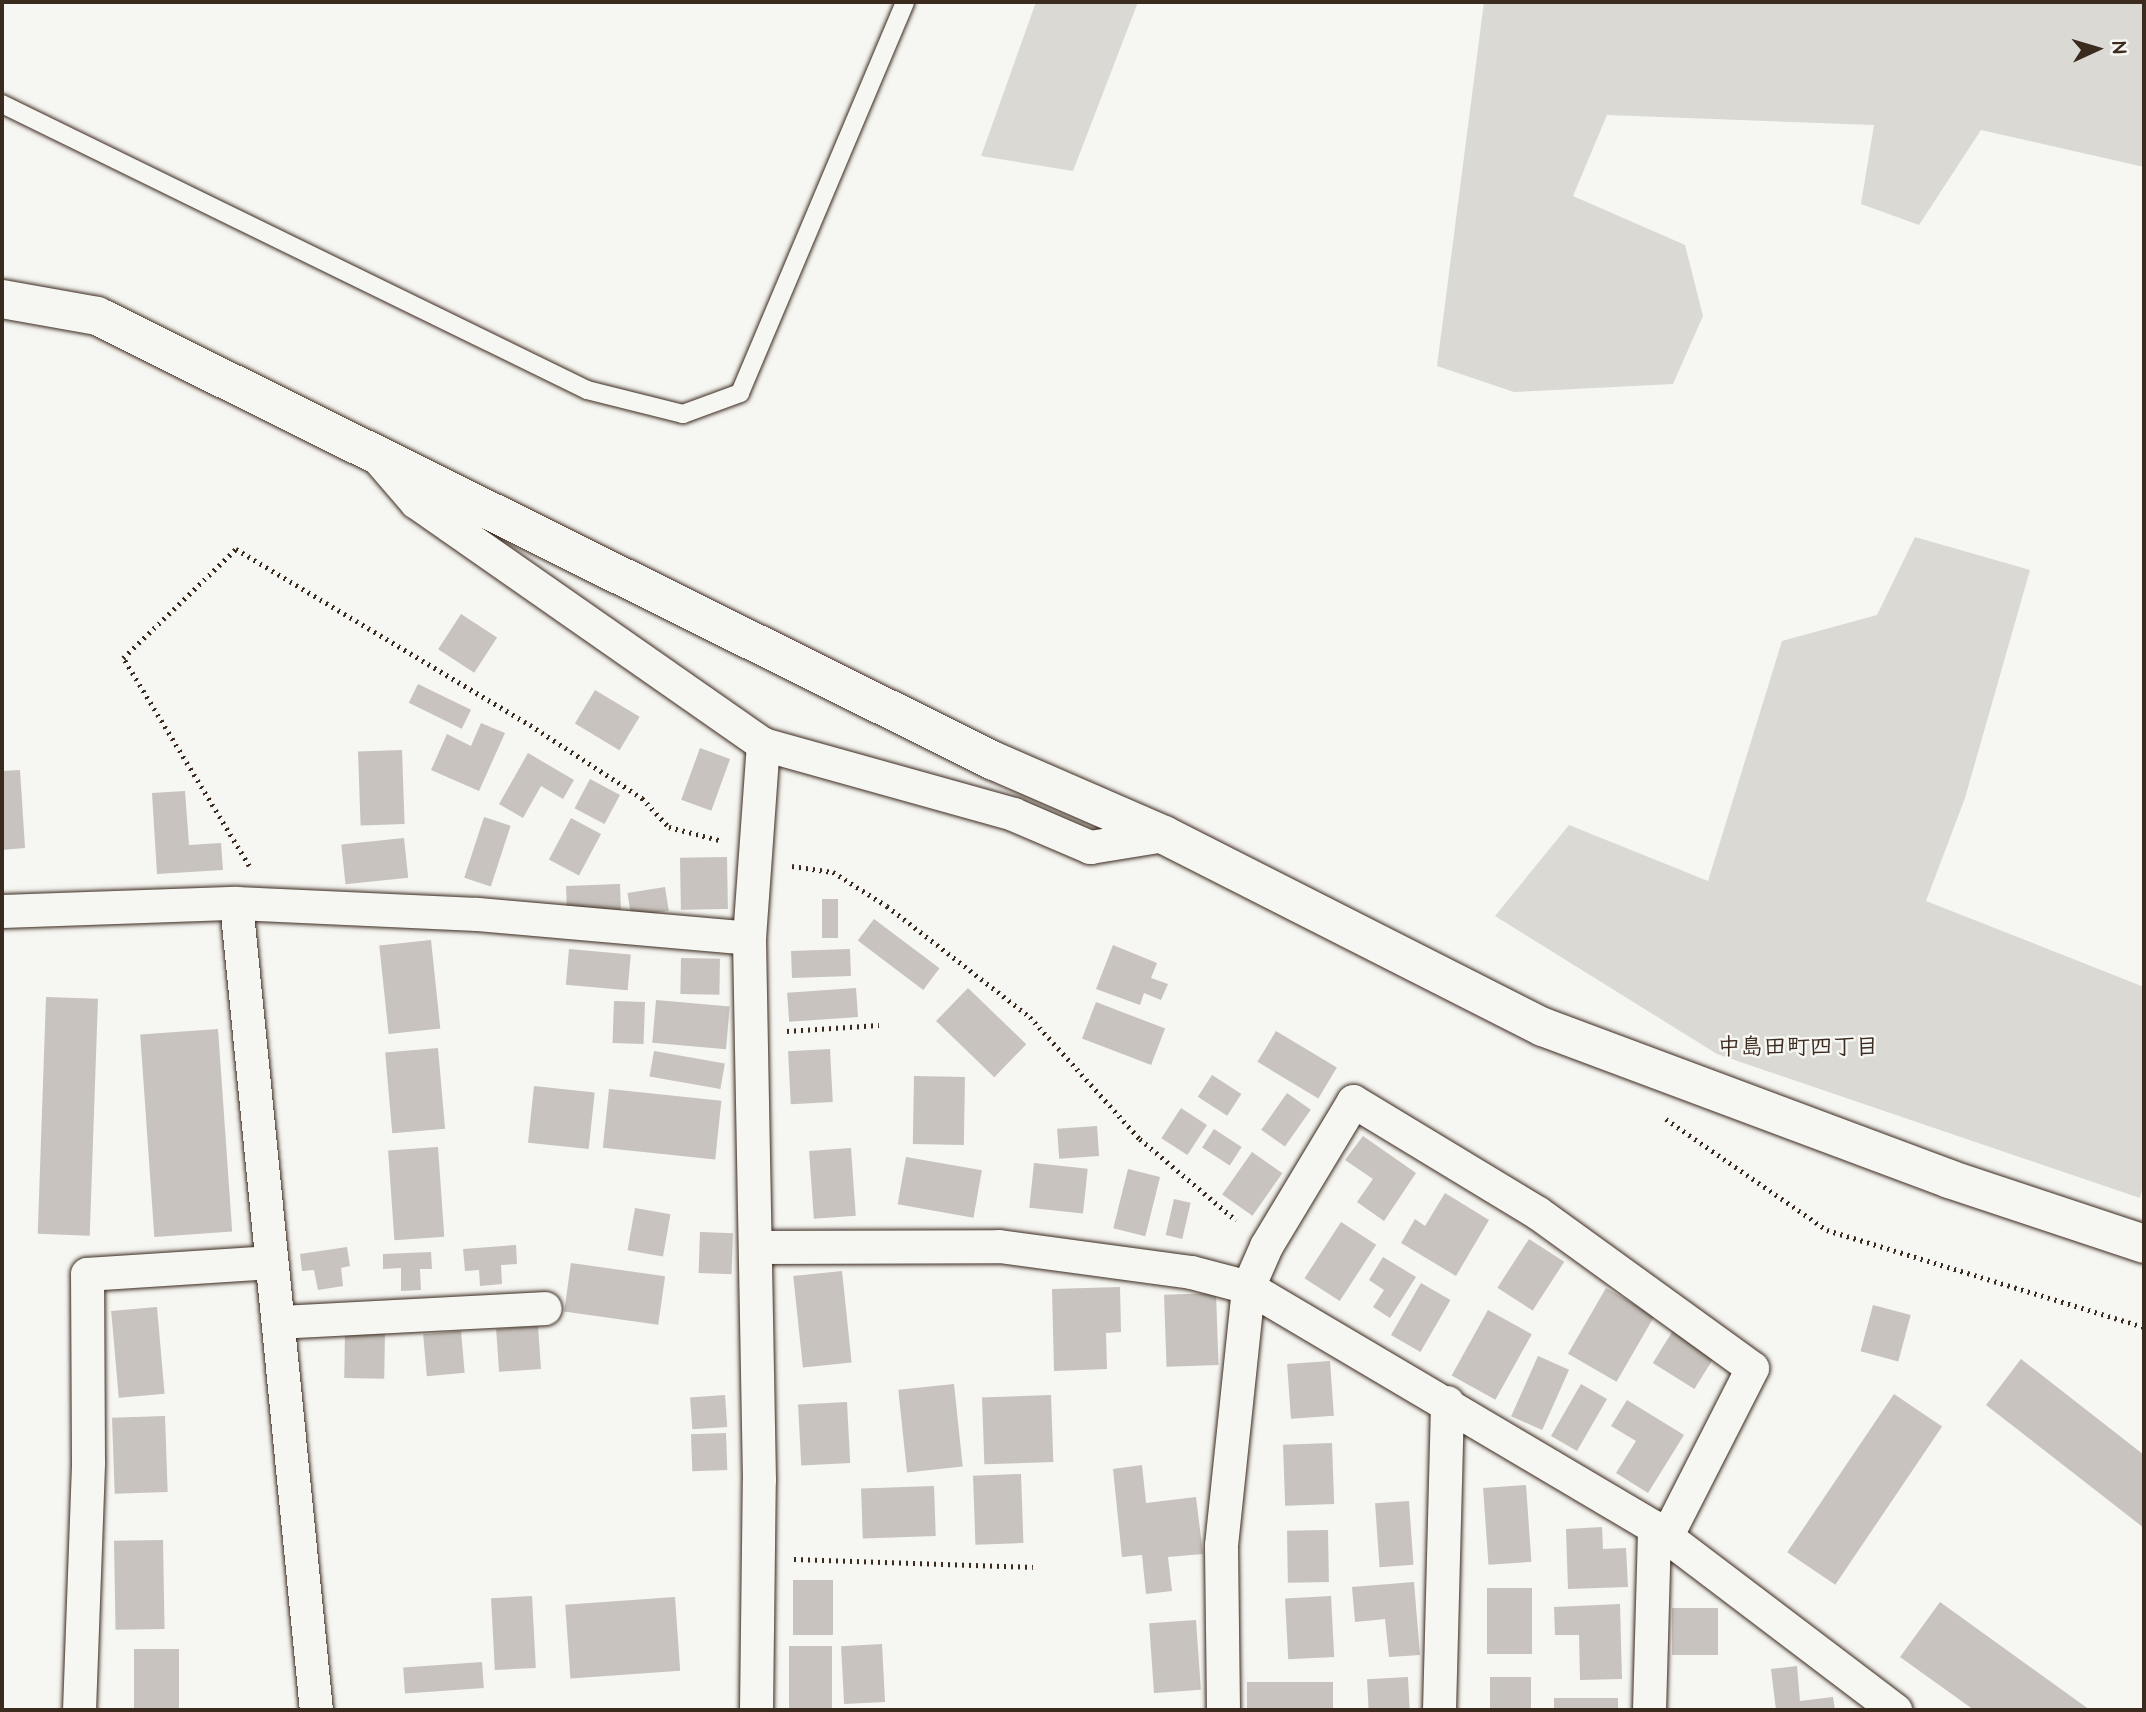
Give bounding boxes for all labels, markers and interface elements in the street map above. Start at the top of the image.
north arrow [2062,14,2132,84]
text: N [2105,41,2132,54]
district label: 中島田町四丁目 [1718,1033,1878,1061]

